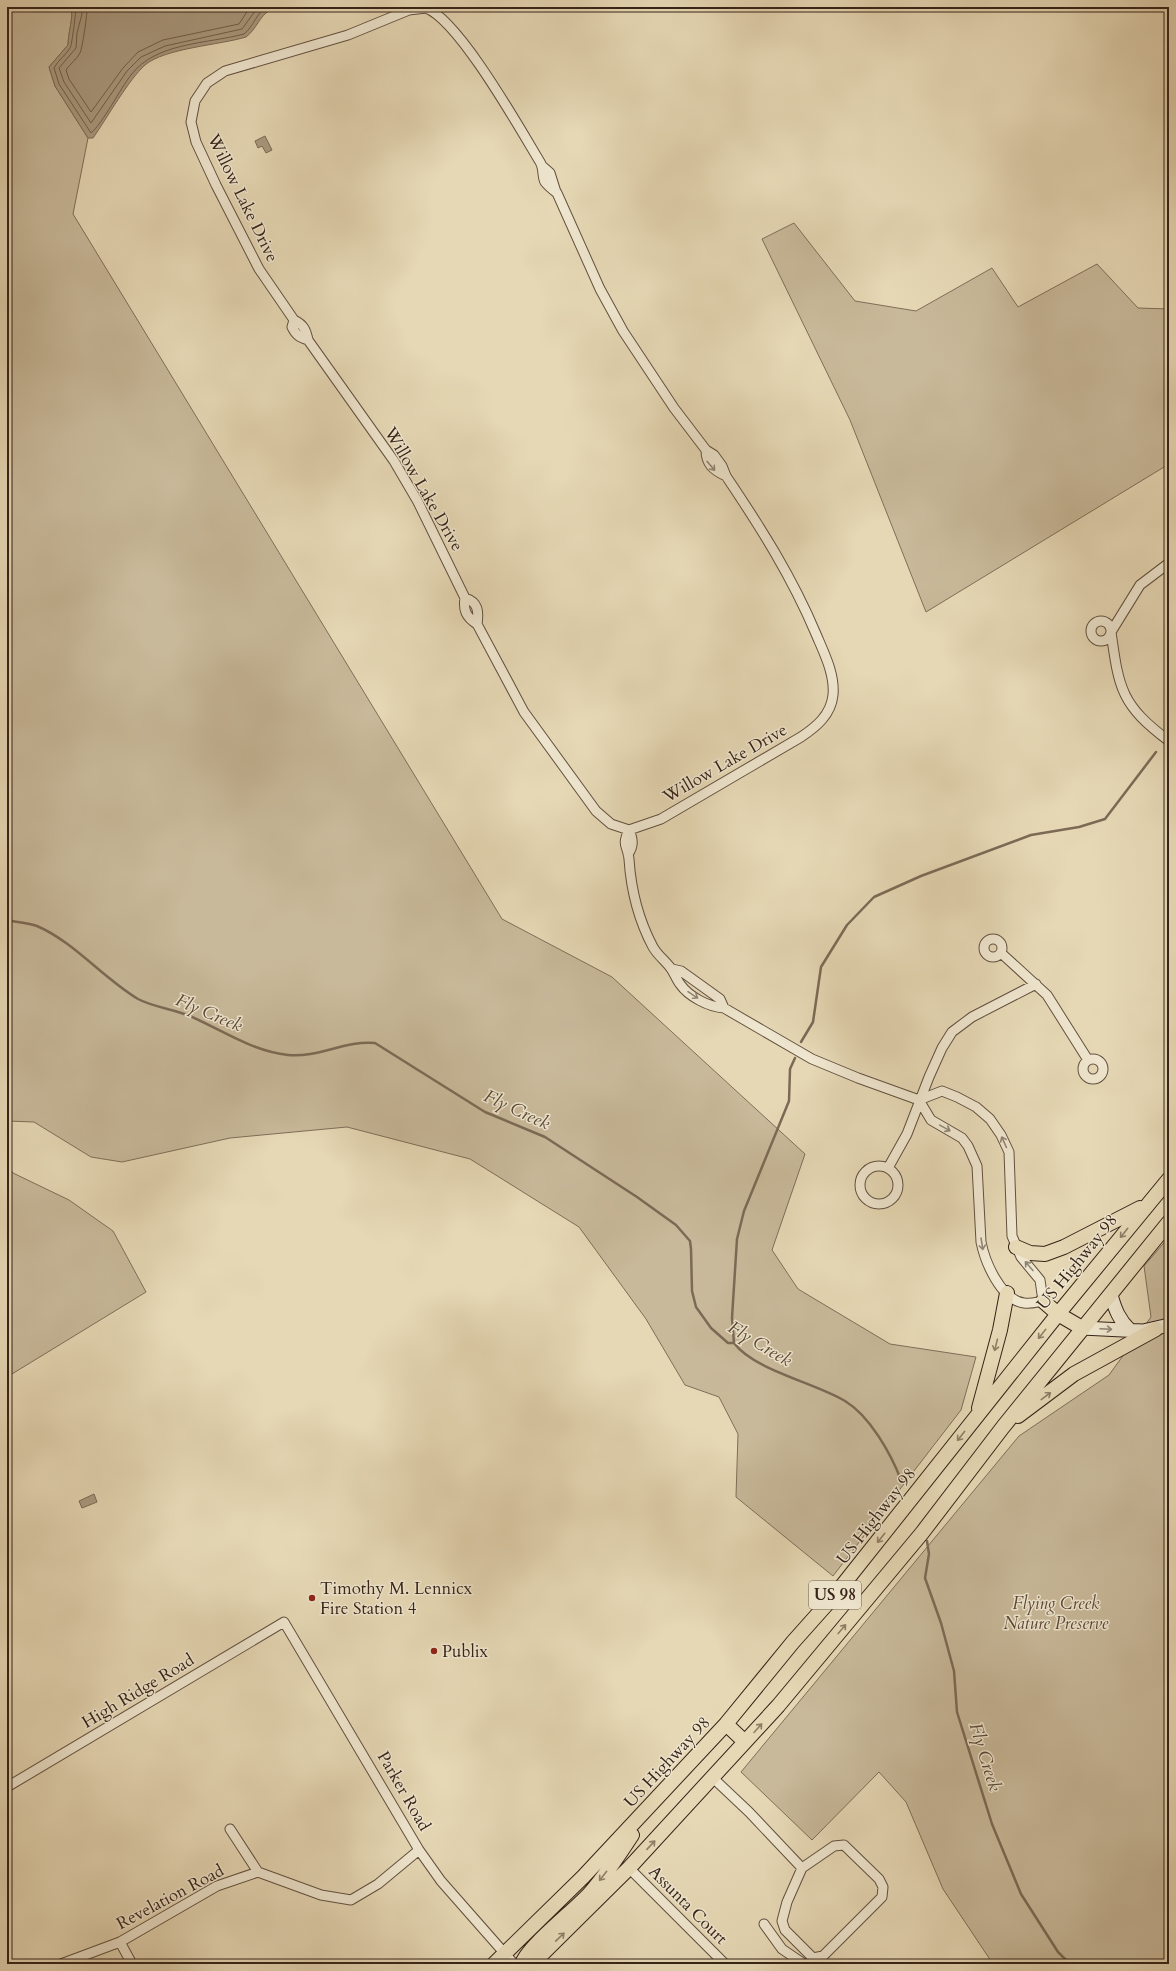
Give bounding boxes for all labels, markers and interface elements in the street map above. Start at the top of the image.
street label: Willow Lake Drive [202,129,284,266]
street label: Willow Lake Drive [379,422,469,555]
one-way arrow [707,461,716,471]
street label: Willow Lake Drive [658,718,791,808]
water label: Fly Creek [172,988,246,1038]
one-way arrow [687,992,699,1000]
water label: Fly Creek [480,1084,554,1136]
one-way arrow [939,1124,951,1132]
one-way arrow [1000,1136,1008,1148]
street label: US Highway 98 [1031,1209,1123,1315]
one-way arrow [1120,1228,1128,1239]
one-way arrow [978,1237,986,1250]
one-way arrow [1024,1261,1033,1272]
water label: Fly Creek [723,1315,797,1373]
one-way arrow [1099,1325,1112,1333]
one-way arrow [1038,1329,1047,1339]
one-way arrow [992,1338,999,1351]
one-way arrow [1040,1391,1051,1400]
one-way arrow [957,1430,965,1441]
street label: US Highway 98 [831,1463,921,1569]
one-way arrow [877,1533,886,1544]
place label: Timothy M. Lennicx Fire Station 4 [320,1577,473,1620]
road number: US 98 [809,1581,861,1609]
park label: Flying Creek Nature Preserve [1004,1592,1109,1635]
marker: Timothy M. Lennicx Fire Station 4 [307,1593,317,1603]
one-way arrow [837,1624,846,1634]
place label: Publix [442,1640,489,1663]
marker: Publix [429,1646,439,1656]
street label: High Ridge Road [78,1648,198,1734]
street label: US Highway 98 [619,1711,715,1813]
water label: Fly Creek [963,1720,1007,1794]
one-way arrow [753,1723,763,1733]
street label: Parker Road [372,1747,436,1835]
one-way arrow [646,1840,655,1850]
street label: Revelation Road [112,1859,228,1935]
street label: Assunta Court [644,1861,733,1950]
one-way arrow [599,1871,607,1882]
one-way arrow [555,1932,565,1942]

